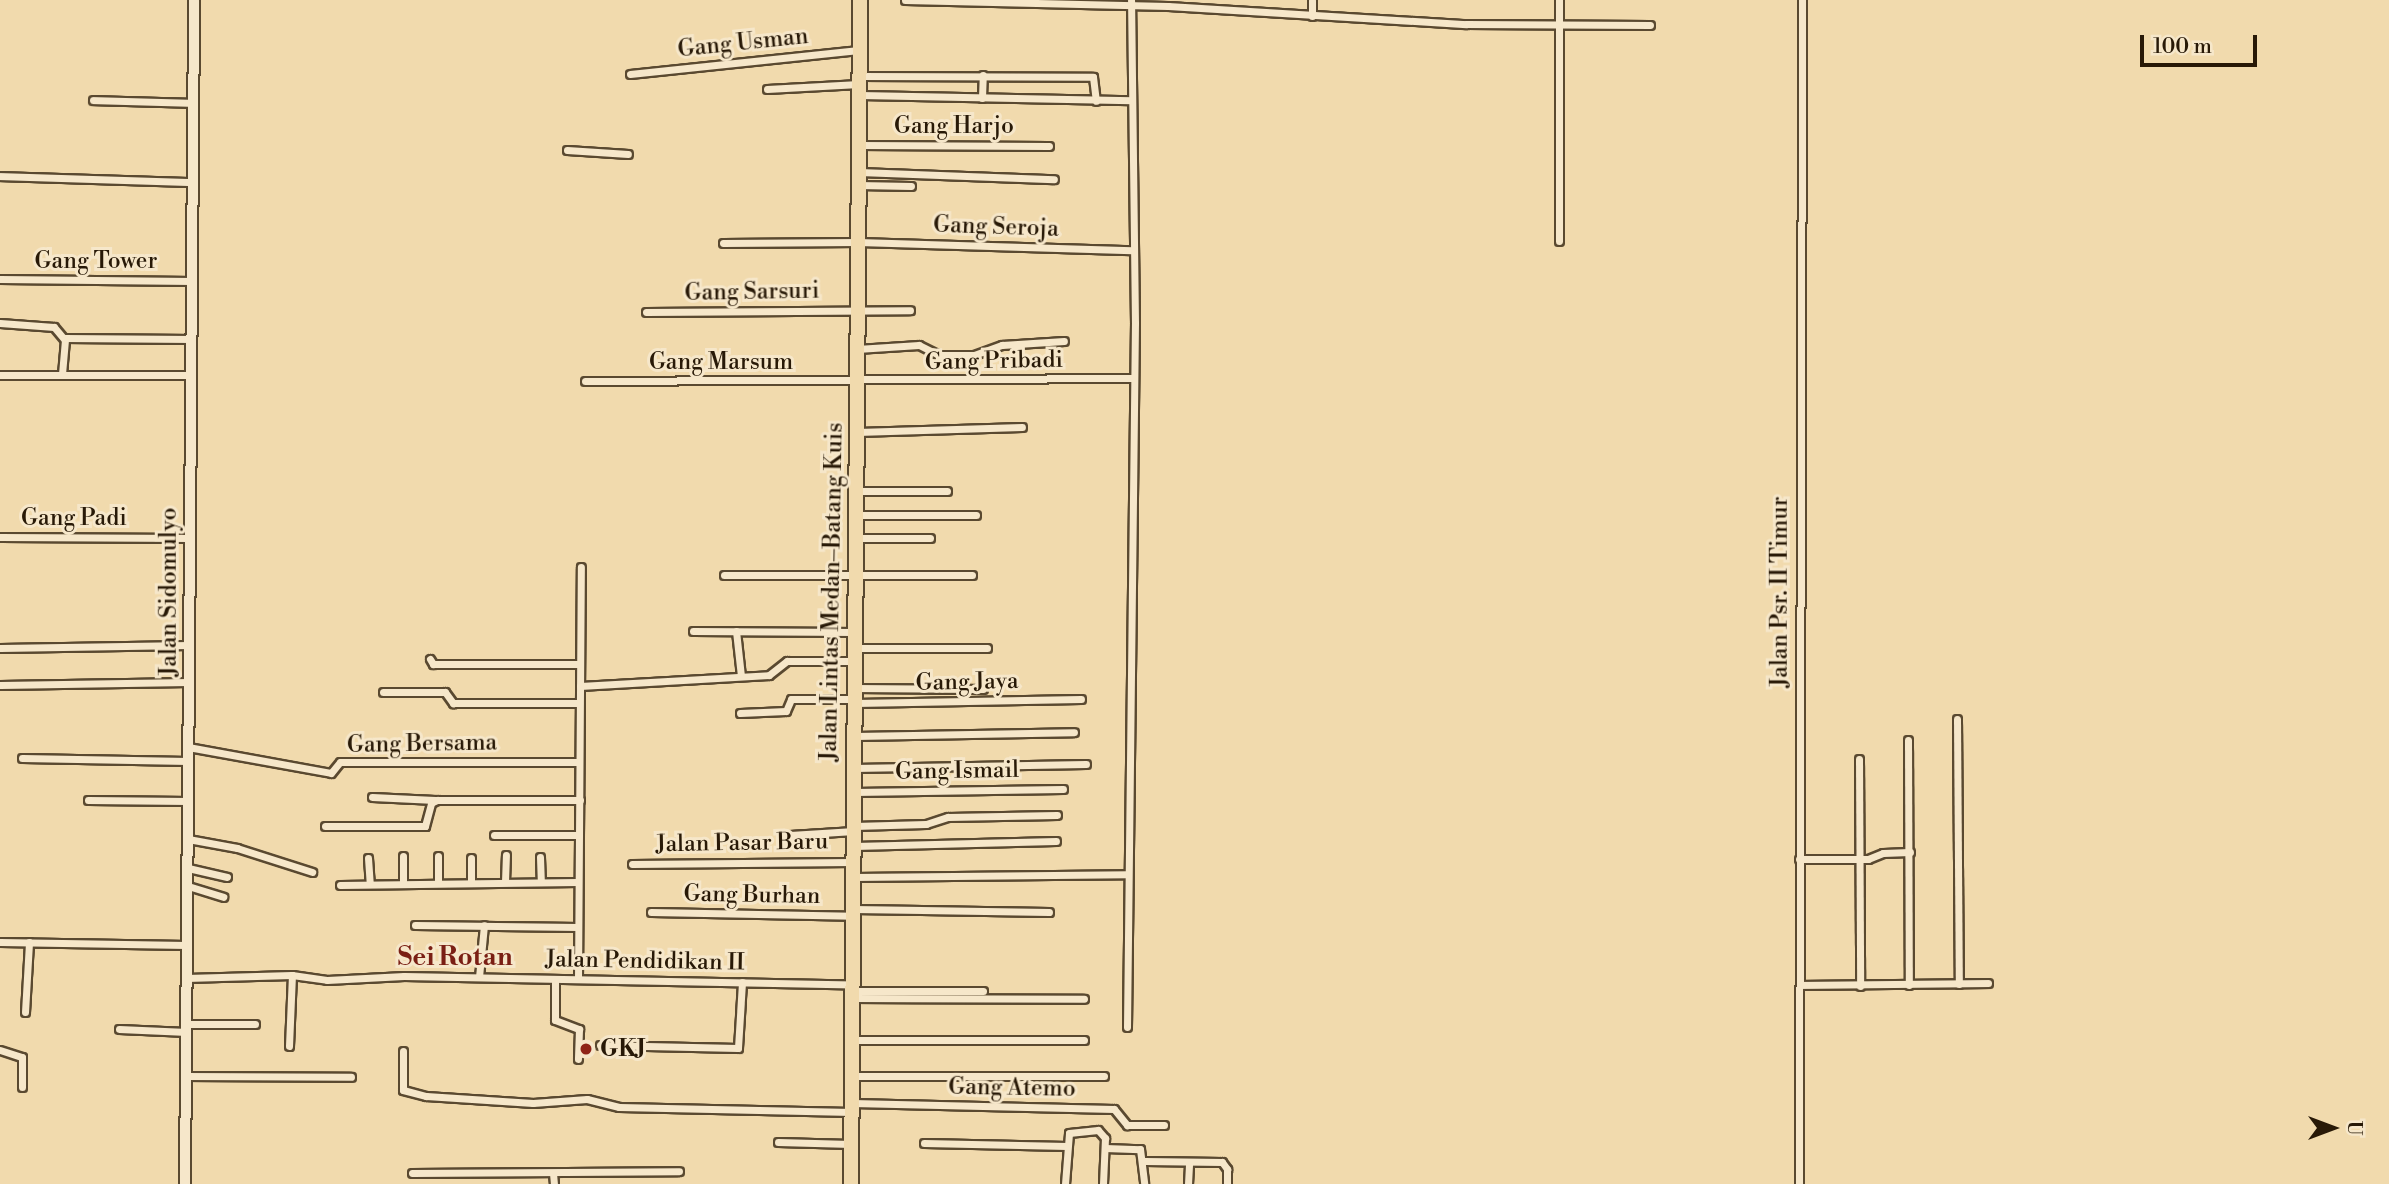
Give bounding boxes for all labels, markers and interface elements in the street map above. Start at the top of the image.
scale bar [2144,21,2261,65]
street label: Gang Usman [676,22,810,64]
text: 100 m [2153,34,2212,60]
street label: Gang Harjo [894,112,1014,140]
street label: Gang Seroja [933,211,1059,243]
street label: Gang Tower [35,247,157,275]
street label: Gang Sarsuri [684,277,820,307]
street label: Gang Pribadi [925,346,1063,376]
street label: Gang Marsum [649,348,793,376]
street label: Jalan Lintas Medan–Batang Kuis [815,422,849,762]
street label: Jalan Psr. II Timur [1766,496,1794,688]
street label: Gang Padi [21,504,127,532]
street label: Jalan Sidomulyo [155,508,183,676]
street label: Gang Jaya [915,667,1019,697]
street label: Gang Bersama [347,729,497,759]
street label: Gang Ismail [895,756,1019,786]
street label: Jalan Pasar Baru [656,828,828,858]
street label: Gang Burhan [683,880,821,910]
district label: Sei Rotan [397,942,513,974]
street label: Jalan Pendidikan II [545,945,745,977]
place label: GKJ [600,1035,646,1063]
marker: GKJ [578,1041,594,1057]
street label: Gang Atemo [948,1073,1076,1103]
north arrow [2298,1093,2368,1163]
text: U [2342,1121,2366,1135]

